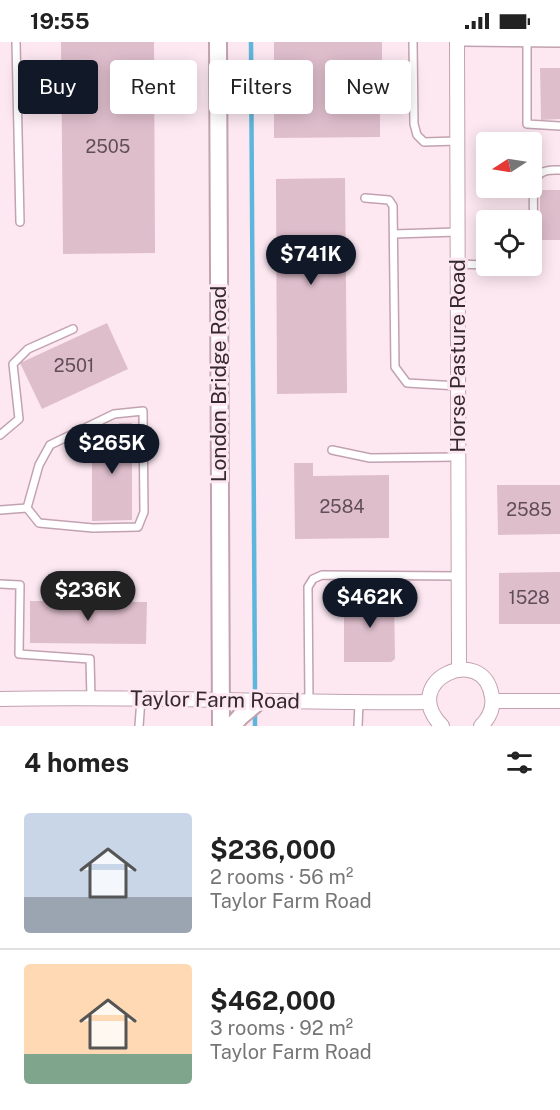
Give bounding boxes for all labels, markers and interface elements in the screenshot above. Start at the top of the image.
text: 19:55 [30,8,90,34]
chip: Buy [18,60,98,114]
chip: Rent [110,60,197,114]
chip: Filters [209,60,313,114]
chip: New [325,60,411,114]
north arrow [476,132,542,198]
map controls [476,132,542,276]
house number: 2505 [86,136,130,157]
button: locate [476,210,542,276]
pin: $741K [269,235,353,286]
text: $741K [280,242,342,266]
street label: Horse Pasture Road [445,259,470,453]
street label: London Bridge Road [206,286,231,482]
house number: 2501 [54,355,94,376]
pin: $265K [70,424,154,475]
text: $265K [78,431,146,455]
house number: 2584 [319,496,365,517]
house number: 2585 [506,499,552,520]
pin: $236K [46,571,130,622]
text: $236K [54,578,122,602]
pin: $462K [328,578,412,629]
text: $462K [337,585,403,609]
house number: 1528 [508,587,550,608]
street label: Taylor Farm Road [130,686,300,713]
icon: filters [503,746,536,779]
text: 4 homes [24,747,129,778]
text: $236,000 [210,834,336,865]
icon: home [72,837,144,909]
text: 2 rooms · 56 m² [210,865,353,889]
text: Taylor Farm Road [210,889,372,913]
text: $462,000 [210,985,336,1016]
icon: home [72,988,144,1060]
text: 3 rooms · 92 m² [210,1016,353,1040]
text: Taylor Farm Road [210,1040,372,1064]

